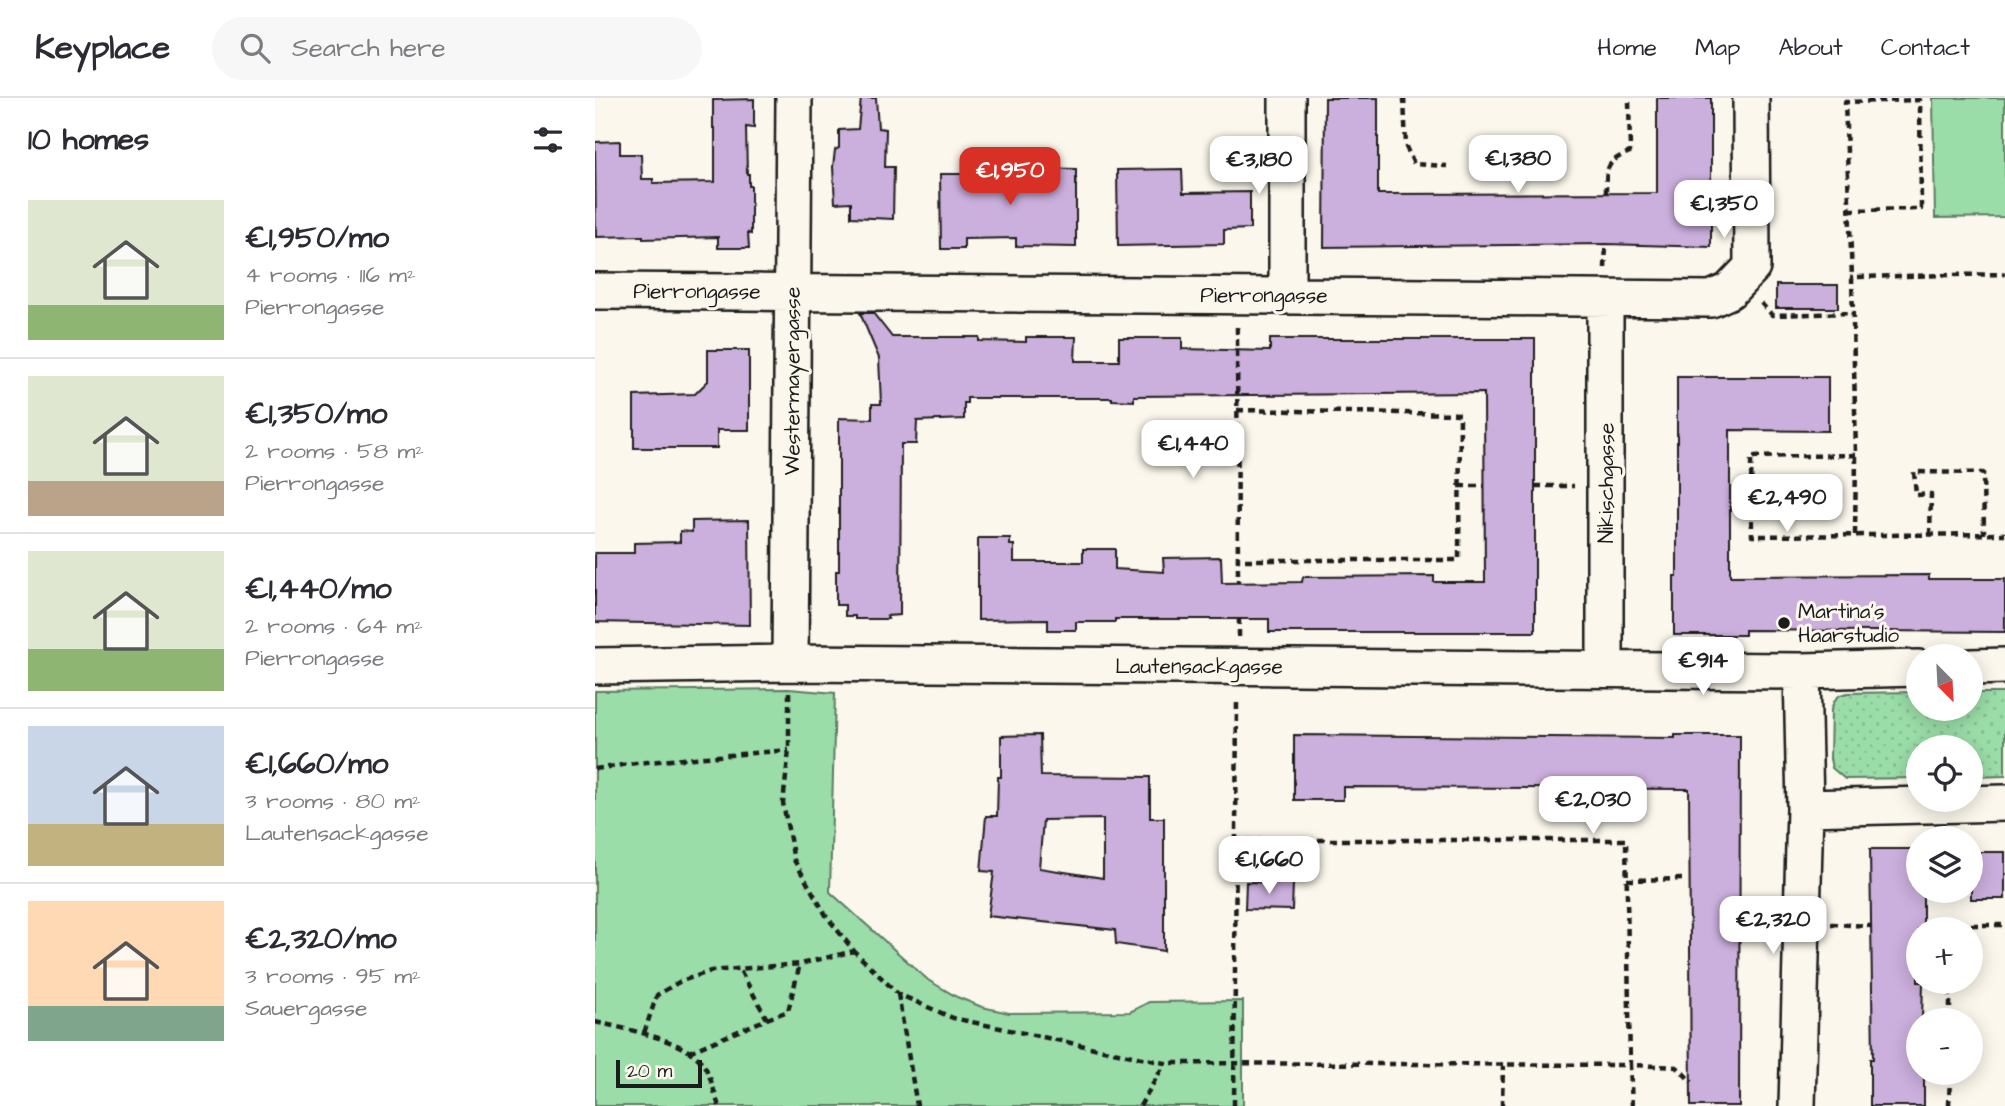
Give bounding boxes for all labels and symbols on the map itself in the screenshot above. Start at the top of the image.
pin: €3,180 [1202,136,1316,196]
pin: €1,380 [1461,136,1575,195]
pin: €1,950 [953,148,1067,207]
pin: €1,350 [1667,180,1781,240]
street label: Pierrongasse [633,277,761,308]
street label: Pierrongasse [1200,281,1328,312]
street label: Westermayergasse [778,287,809,475]
pin: €1,440 [1136,420,1250,480]
street label: Nikischgasse [1592,423,1623,543]
pin: €2,490 [1730,474,1844,534]
place label: Martina's Haarstudio [1798,597,1899,650]
marker: Martina's Haarstudio [1776,615,1792,631]
pin: €914 [1662,638,1744,697]
north arrow [1906,644,1983,721]
street label: Lautensackgasse [1115,652,1283,683]
pin: €2,030 [1536,776,1650,836]
pin: €1,660 [1212,836,1326,896]
pin: €2,320 [1716,896,1830,956]
scale bar [616,1057,702,1089]

